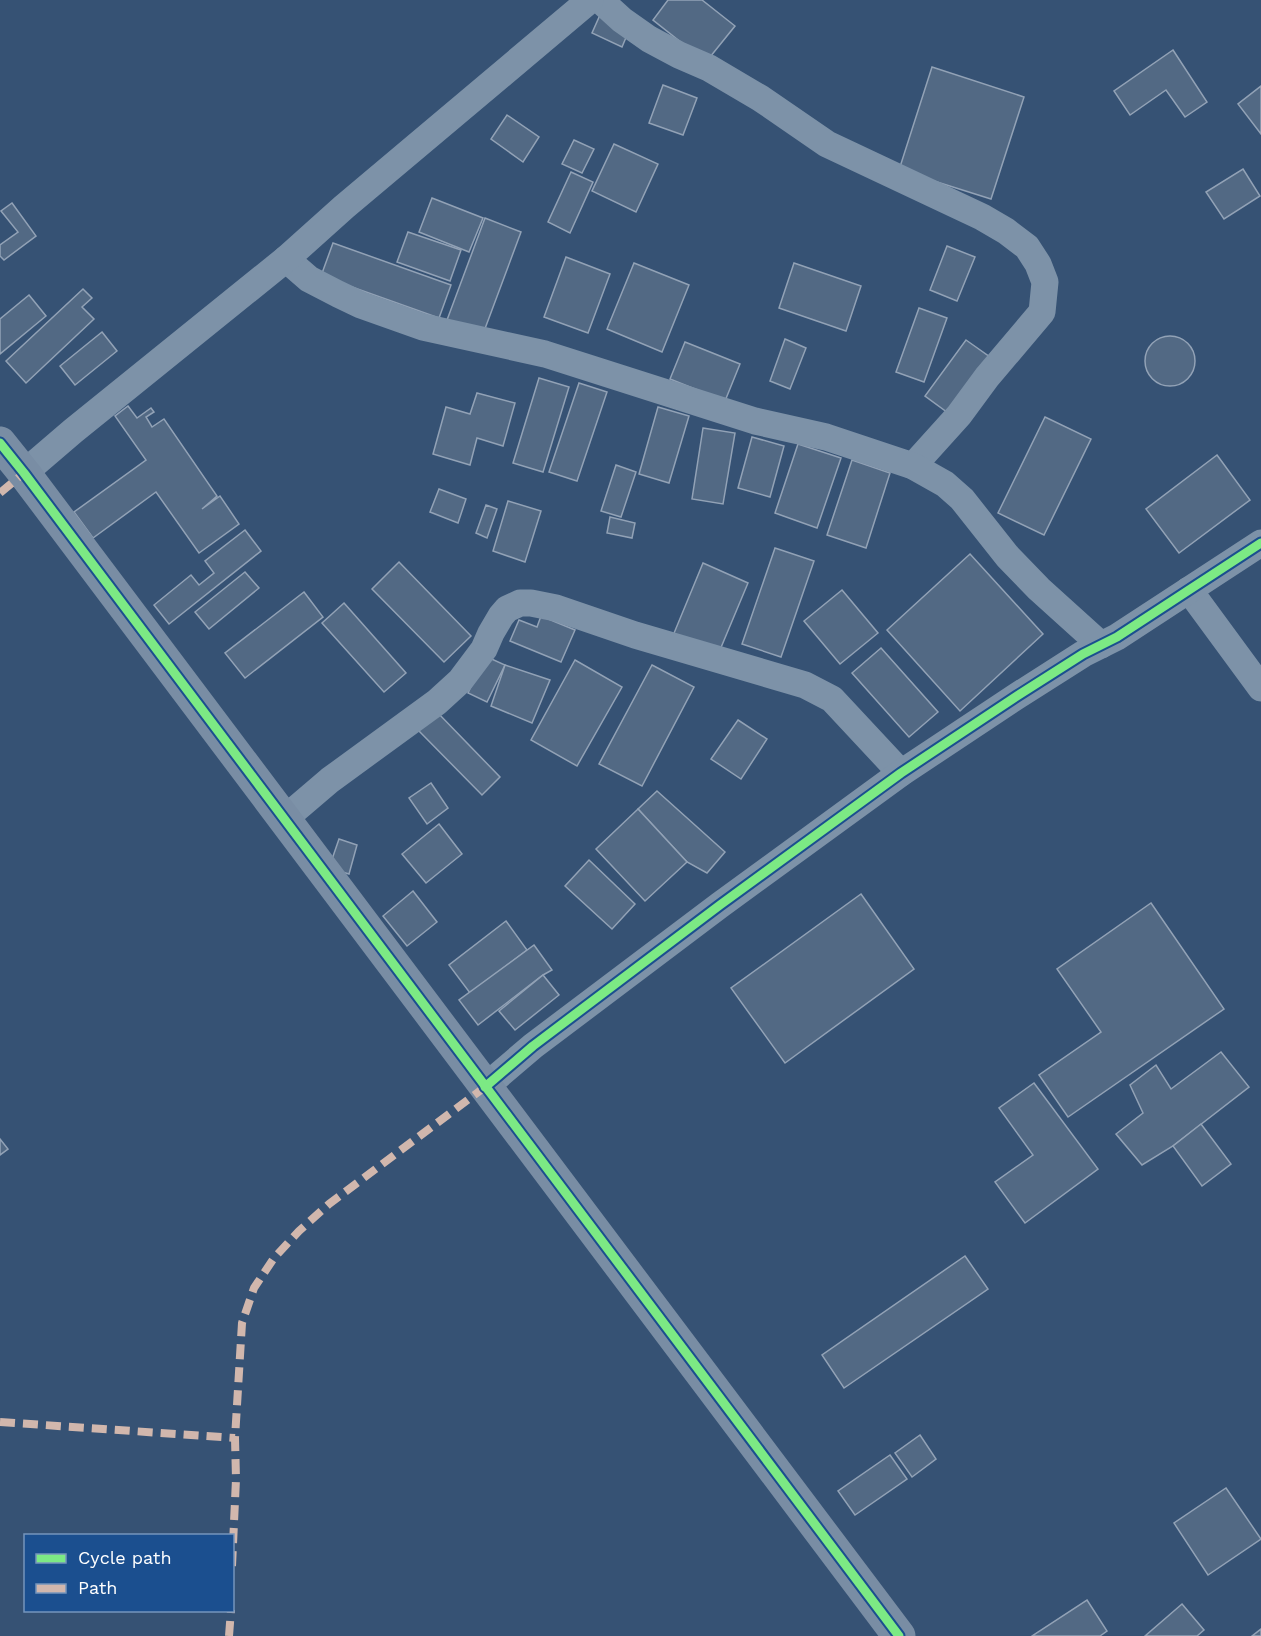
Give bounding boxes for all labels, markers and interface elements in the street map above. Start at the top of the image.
legend [24,1534,234,1612]
text: Cycle path [78,1547,172,1568]
text: Path [78,1577,118,1598]

